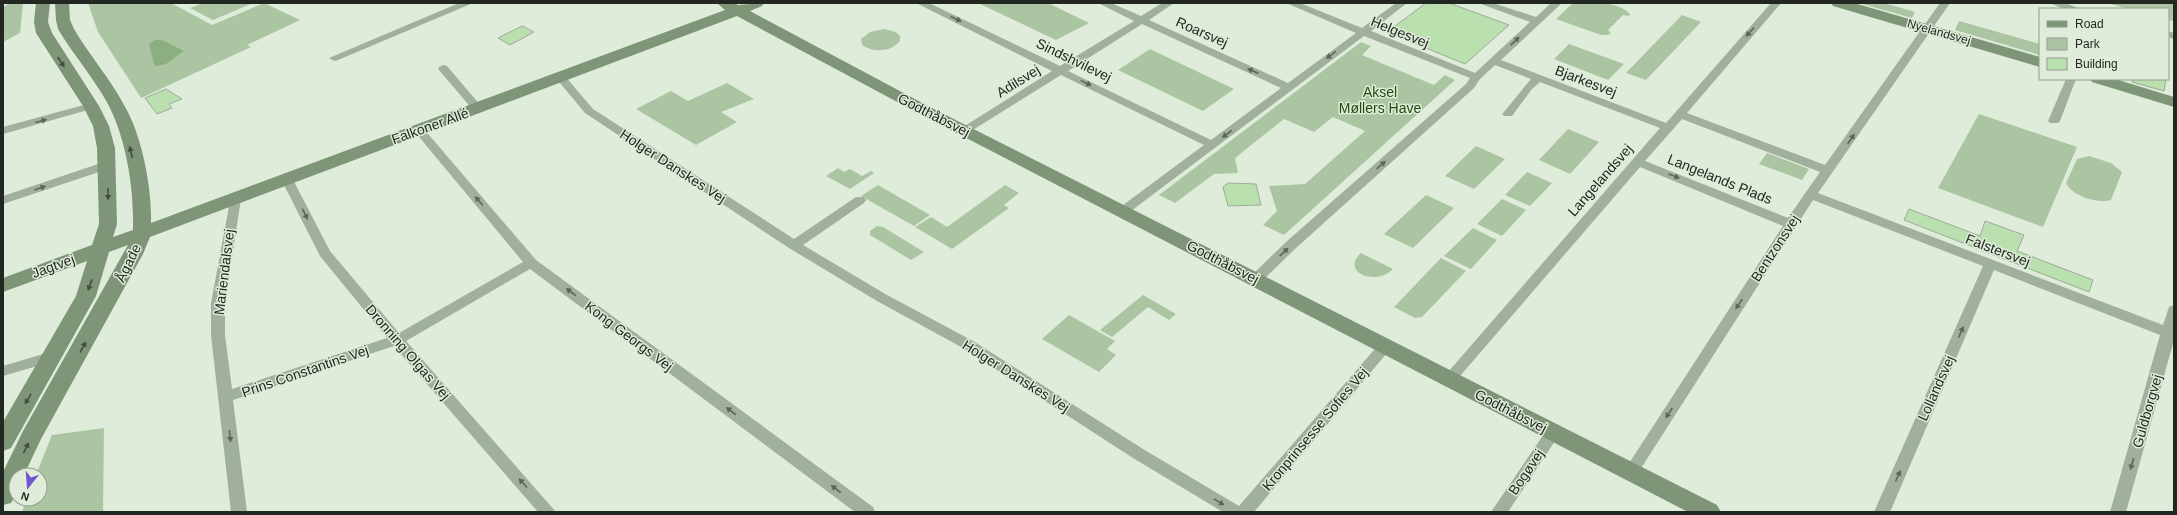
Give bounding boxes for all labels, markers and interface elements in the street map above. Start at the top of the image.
legend [2039,8,2169,80]
street label: Roarsvej [1174,13,1230,51]
street label: Helgesvej [1368,13,1432,51]
street label: Nyelandsvej [1906,16,1972,48]
one-way arrow [951,17,963,23]
text: Road [2075,17,2104,31]
one-way arrow [1746,27,1755,38]
street label: Sindshvilevej [1034,35,1114,85]
one-way arrow [1510,36,1520,46]
text: Park [2075,37,2101,51]
one-way arrow [1325,51,1336,59]
one-way arrow [57,57,65,67]
text: Building [2075,57,2118,71]
street label: Adilsvej [993,61,1043,101]
street label: Bjarkesvej [1553,62,1619,100]
one-way arrow [1248,68,1259,74]
one-way arrow [1080,80,1091,86]
park label: Aksel Møllers Have [1339,84,1421,116]
street label: Godthåbsvej [895,90,973,140]
street label: Falkoner Allé [389,105,471,147]
one-way arrow [35,118,47,124]
street label: Holger Danskes Vej [617,126,729,206]
one-way arrow [1222,129,1233,138]
one-way arrow [1847,133,1854,145]
street label: Langelandsvej [1564,141,1636,219]
one-way arrow [128,146,134,158]
street label: Langelands Plads [1665,151,1775,207]
one-way arrow [1376,161,1385,170]
one-way arrow [1668,174,1680,180]
one-way arrow [34,184,46,190]
one-way arrow [104,188,111,200]
one-way arrow [475,196,484,207]
one-way arrow [302,208,308,220]
street label: Bentzonsvej [1748,212,1802,284]
street label: Mariendalsvej [211,228,237,316]
street label: Falstersvej [1964,230,2032,270]
street label: Godthåbsvej [1184,237,1262,287]
street label: Ågade [112,241,144,285]
one-way arrow [1279,247,1289,257]
street label: Jagtvej [29,251,77,281]
one-way arrow [87,279,93,291]
one-way arrow [565,288,576,296]
street label: Kong Georgs Vej [582,298,676,374]
one-way arrow [1735,298,1743,309]
street label: Dronning Olgas Vej [362,301,454,403]
one-way arrow [1958,326,1964,337]
street label: Holger Danskes Vej [960,337,1072,415]
one-way arrow [79,341,86,353]
street label: Prins Constantins Vej [239,342,371,400]
street label: Lollandsvej [1914,353,1958,423]
street label: Kronprinsesse Sofies Vej [1259,364,1371,494]
street label: Guldborgvej [2129,373,2165,449]
street label: Godthåbsvej [1472,386,1550,436]
one-way arrow [25,393,32,405]
one-way arrow [726,407,737,416]
one-way arrow [1665,408,1673,418]
one-way arrow [227,430,233,442]
one-way arrow [23,442,29,454]
street label: Bogøvej [1505,446,1547,498]
one-way arrow [2129,459,2135,471]
north arrow [8,467,48,507]
one-way arrow [1895,471,1901,482]
one-way arrow [518,477,527,488]
one-way arrow [830,485,841,493]
text: N [19,490,31,503]
one-way arrow [1213,498,1225,505]

